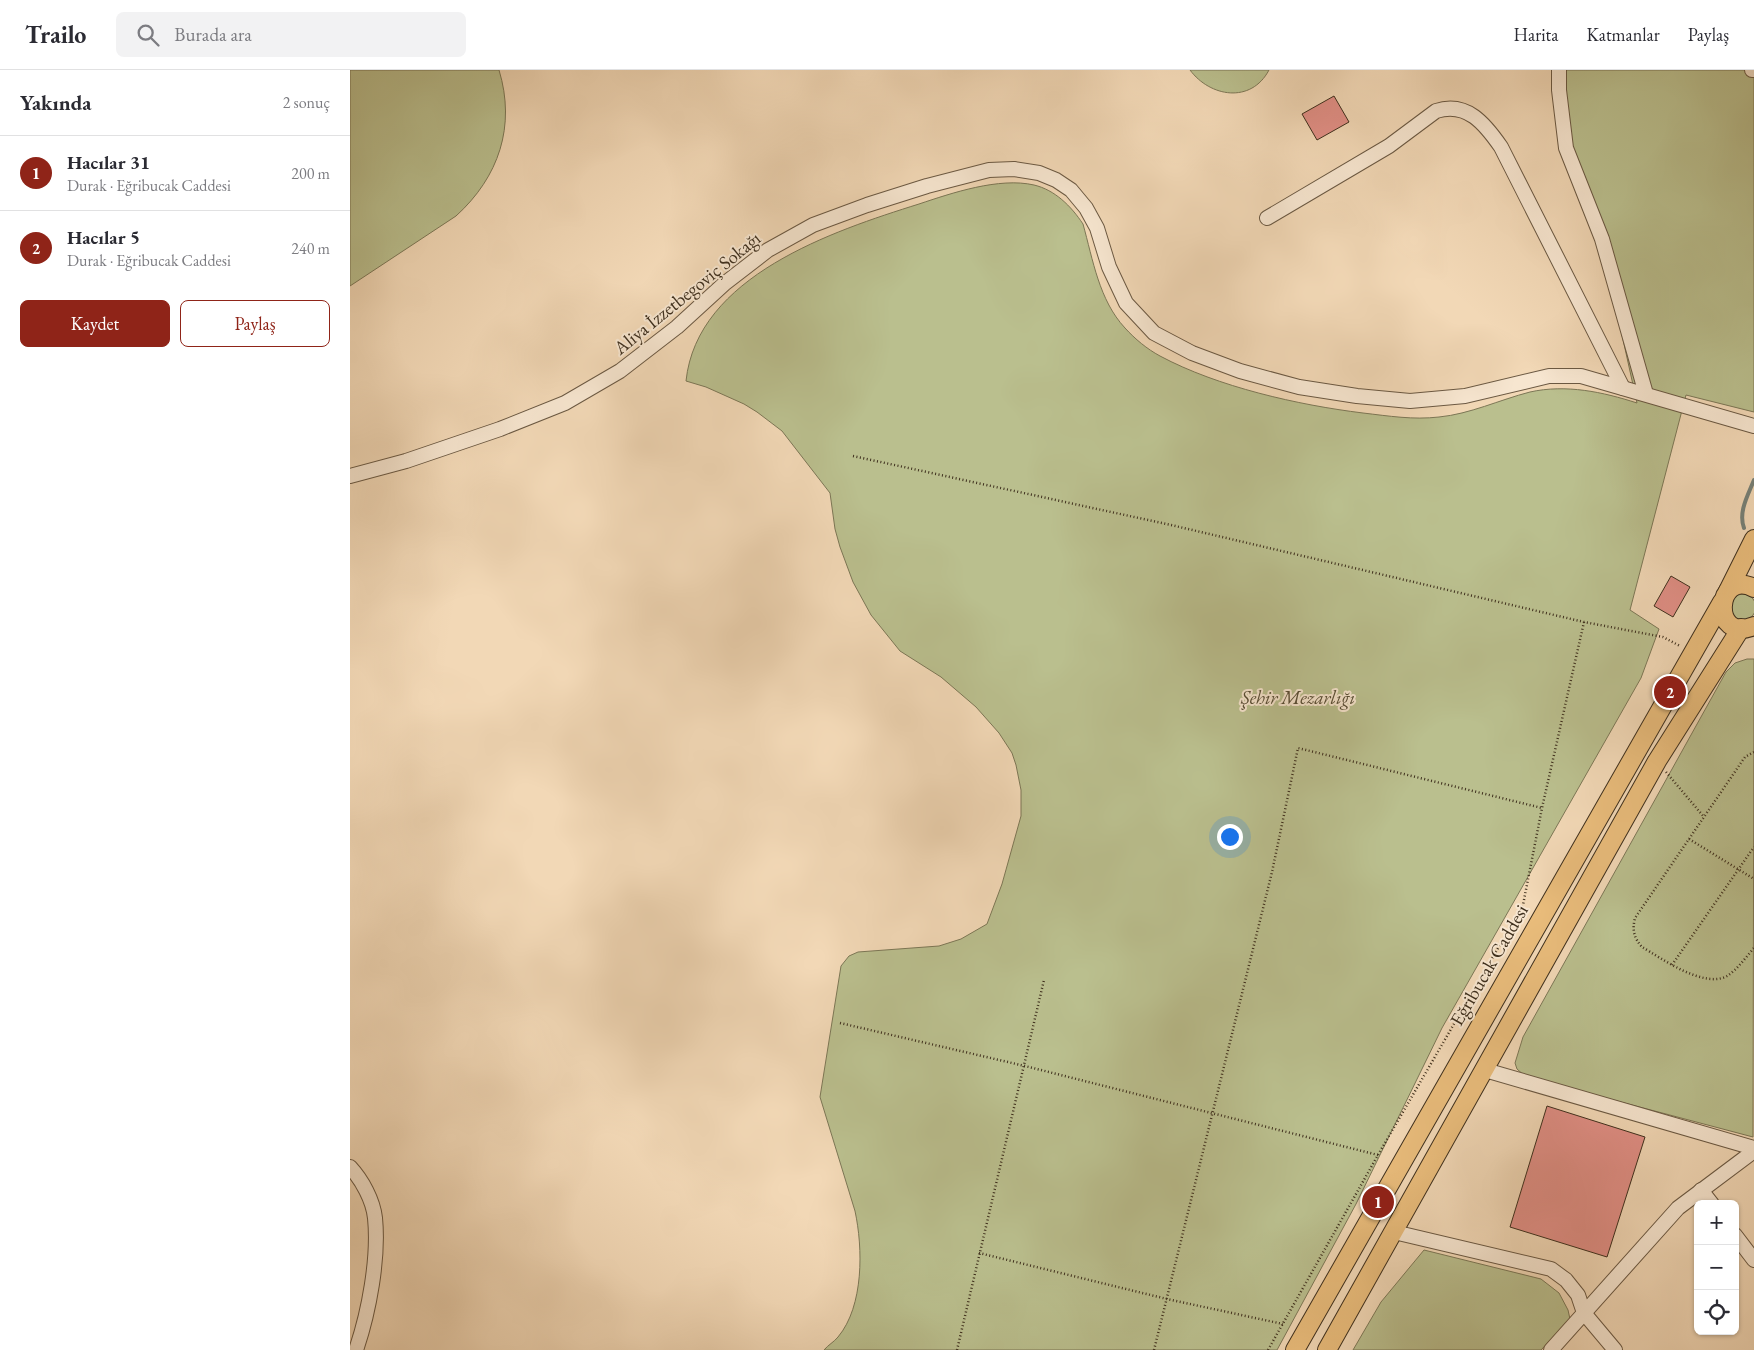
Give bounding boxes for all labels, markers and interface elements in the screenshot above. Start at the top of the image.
search box [116,12,466,57]
text: Trailo [25,19,86,50]
icon: search [134,21,162,49]
text: Burada ara [174,22,252,47]
text: Harita [1513,23,1558,46]
text: Katmanlar [1586,23,1660,46]
text: Paylaş [1688,23,1729,46]
text: Yakında [20,89,91,116]
text: 2 sonuç [283,92,330,113]
text: Hacılar 31 [67,150,150,175]
text: 1 [32,163,40,184]
text: 200 m [291,163,330,184]
text: Durak · Eğribucak Caddesi [67,175,231,196]
text: Hacılar 5 [67,225,140,250]
street label: Aliya İzzetbegoviç Sokağı [607,226,766,361]
text: 2 [32,238,40,259]
text: 240 m [291,238,330,259]
text: Durak · Eğribucak Caddesi [67,250,231,271]
button: Kaydet [20,300,170,347]
button: Paylaş [180,300,330,347]
pin: 2 [1654,673,1686,711]
park label: Şehir Mezarlığı [1240,685,1355,710]
your location [1217,824,1243,850]
street label: Eğribucak Caddesi [1444,900,1534,1030]
pin: 1 [1362,1183,1394,1221]
map controls [1694,1200,1739,1335]
button: + [1694,1200,1739,1245]
button: − [1694,1245,1739,1290]
button: locate [1694,1290,1739,1335]

